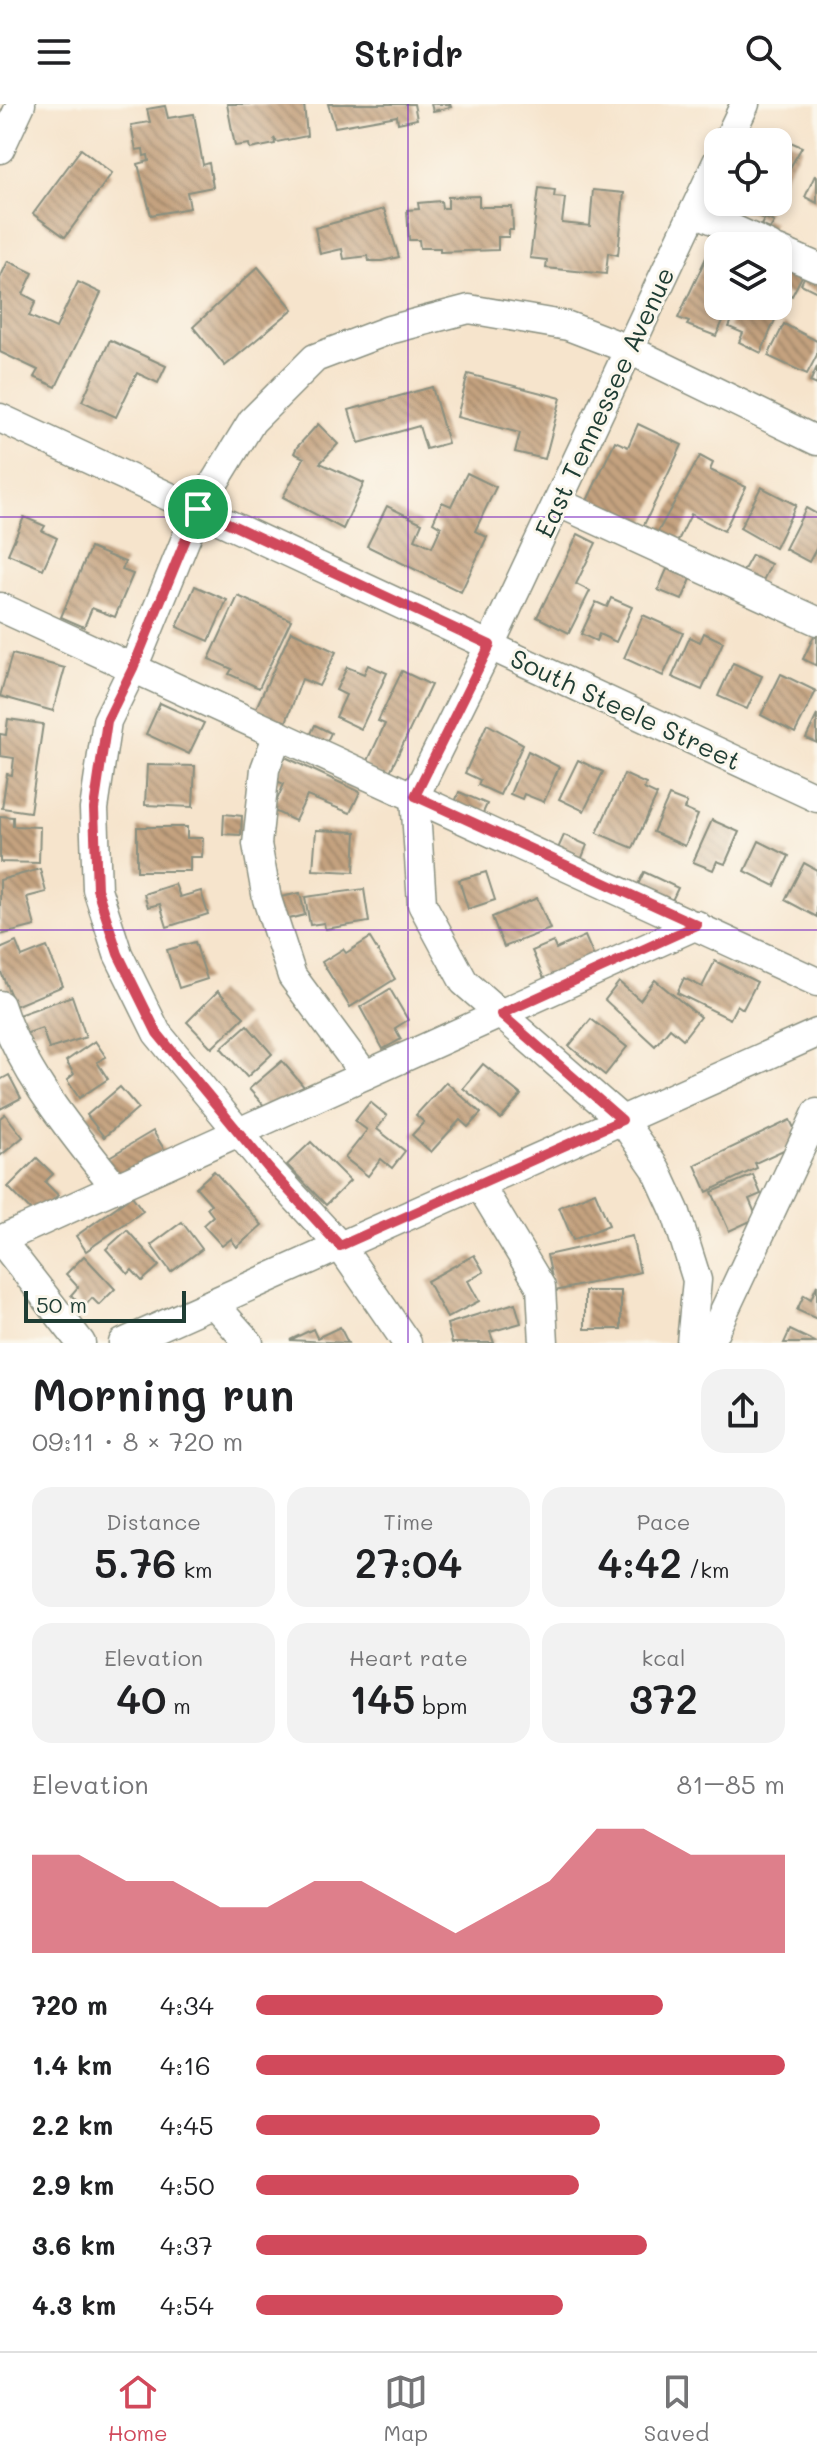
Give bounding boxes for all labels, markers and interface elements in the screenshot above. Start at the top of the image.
text: Stridr [354,29,463,76]
icon: menu [32,30,76,74]
icon: search [741,30,785,74]
map controls [704,128,792,320]
button: locate [704,128,792,216]
button: layers [704,232,792,320]
street label: East Tennessee Avenue [526,261,682,543]
pin [164,475,232,543]
icon: arrive [176,487,220,531]
street label: South Steele Street [505,641,747,777]
scale bar [24,1287,186,1323]
text: 50 m [36,1290,87,1319]
text: Morning run [32,1365,295,1422]
button: share [701,1369,785,1453]
text: 09:11 · 8 × 720 m [32,1424,243,1458]
text: Distance [106,1507,201,1536]
text: Time [383,1507,434,1536]
text: Pace [637,1507,690,1536]
text: 5.76 [94,1536,176,1588]
text: 27:04 [355,1536,462,1588]
text: 4:42 [597,1536,682,1588]
text: km [176,1555,213,1584]
text: /km [682,1555,730,1584]
text: Elevation [104,1643,203,1672]
text: Heart rate [349,1643,468,1672]
text: kcal [642,1643,685,1672]
text: 40 [116,1672,166,1724]
text: 145 [349,1672,415,1724]
text: 372 [629,1672,698,1724]
text: m [166,1691,191,1720]
text: bpm [415,1691,468,1720]
text: Elevation [32,1767,149,1801]
text: 81–85 m [676,1767,785,1801]
text: 720 m [32,1988,108,2022]
text: 4:34 [160,1988,214,2022]
text: 1.4 km [32,2048,112,2082]
text: 4:16 [160,2048,211,2082]
text: 2.2 km [32,2108,113,2142]
text: 4:45 [160,2108,214,2142]
text: 2.9 km [32,2168,114,2202]
text: 4:50 [160,2168,215,2202]
text: 3.6 km [32,2228,115,2262]
text: 4:37 [160,2228,213,2262]
text: 4.3 km [32,2288,116,2322]
text: 4:54 [160,2288,214,2322]
tab: Home [108,2370,168,2447]
tab: Map [383,2370,428,2447]
tab: Saved [644,2370,709,2447]

